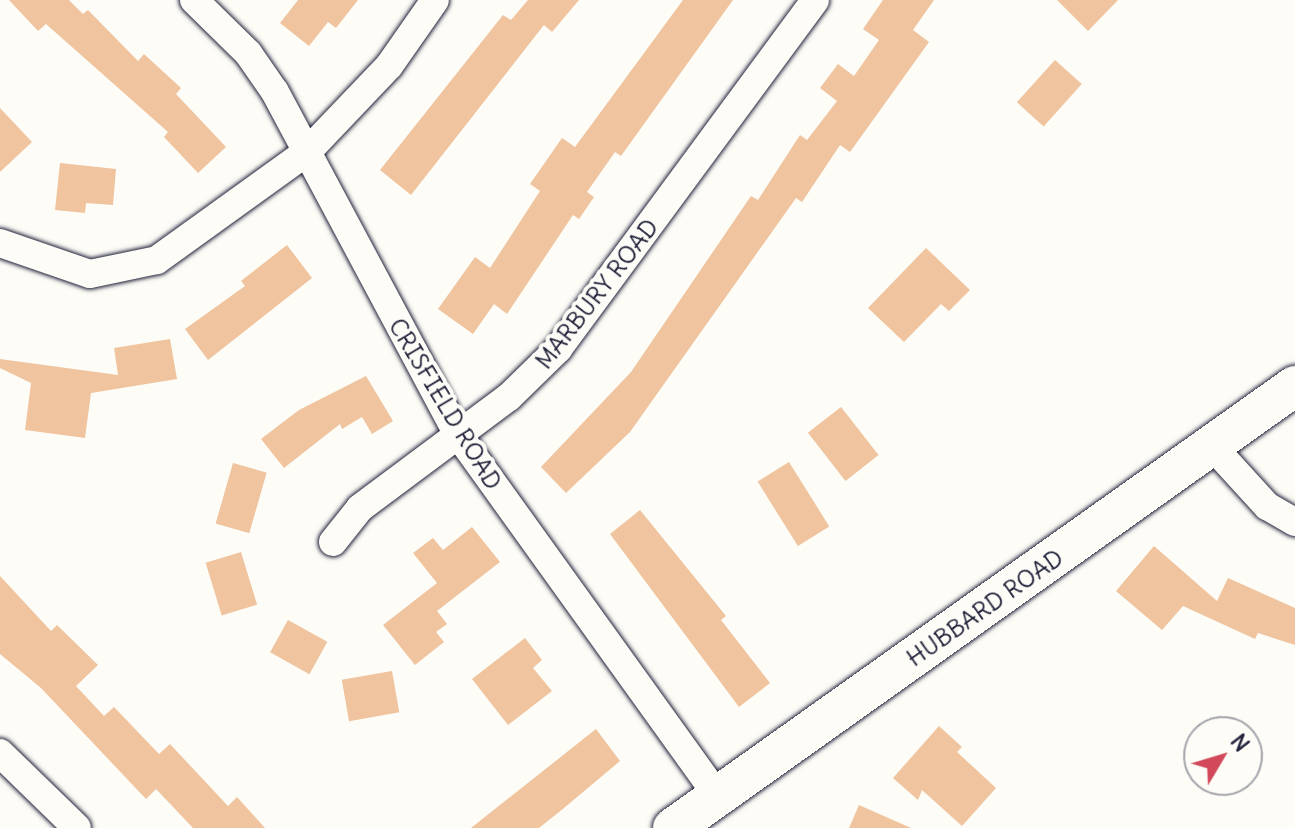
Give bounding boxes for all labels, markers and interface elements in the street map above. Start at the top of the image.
street label: MARBURY ROAD [529,213,665,375]
street label: CRISFIELD ROAD [382,313,508,495]
street label: HUBBARD ROAD [901,543,1069,673]
north arrow [1183,716,1263,796]
text: N [1225,728,1256,757]

